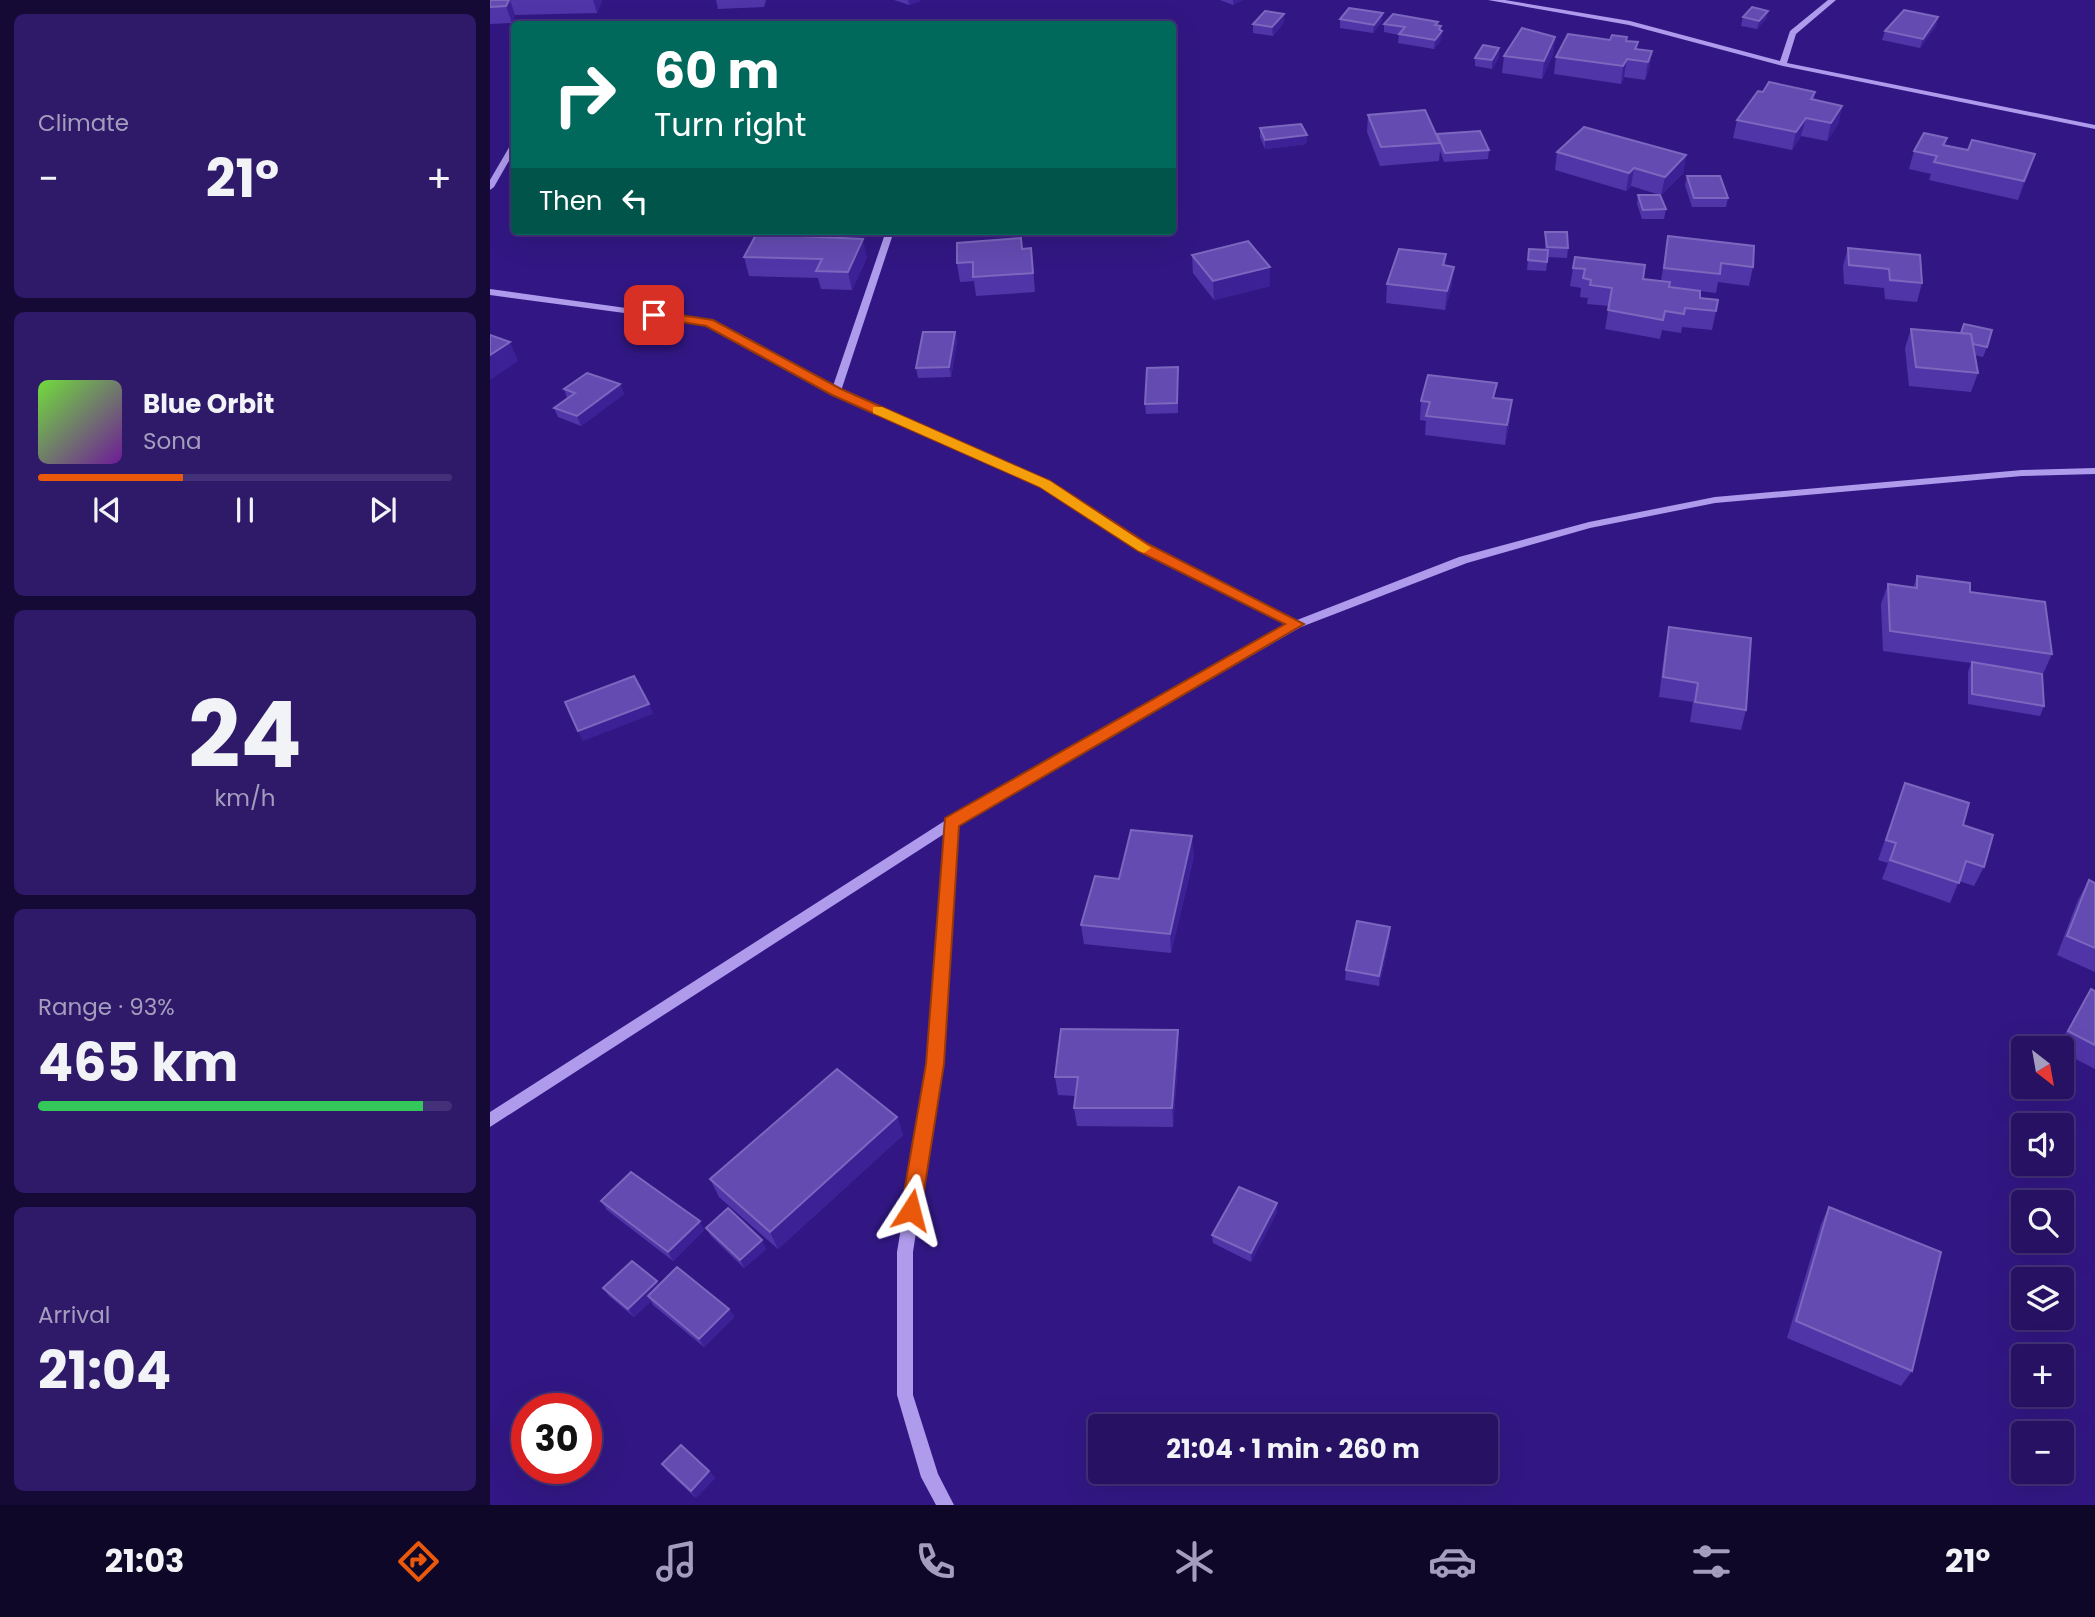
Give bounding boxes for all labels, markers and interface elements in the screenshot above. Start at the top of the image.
text: 60 m [654,37,779,105]
icon: right [539,49,630,140]
text: Turn right [654,102,806,147]
text: Climate [38,107,129,139]
text: 21° [206,142,279,215]
text: − [38,152,59,205]
text: + [426,152,452,205]
icon: left [616,182,654,220]
text: Then [539,183,602,219]
pin [624,285,684,345]
icon: arrive [635,296,673,334]
text: Blue Orbit [143,386,274,422]
text: Sona [143,425,202,457]
icon: previous [88,491,126,529]
icon: pause [226,491,264,529]
icon: next [364,491,402,529]
text: 24 [188,671,302,799]
text: km/h [214,782,276,814]
text: Range · 93% [38,991,175,1023]
text: 465 km [38,1026,238,1099]
north arrow [2011,1036,2074,1099]
map controls [2011,1036,2074,1484]
button: sound [2011,1113,2074,1176]
position arrow [874,1173,948,1247]
button: search [2011,1190,2074,1253]
button: layers [2011,1267,2074,1330]
text: Arrival [38,1299,110,1331]
text: 21:04 [38,1334,171,1407]
button: + [2011,1344,2074,1407]
speed limit sign: 30 [511,1393,602,1484]
button: − [2011,1421,2074,1484]
text: 21:04 · 1 min · 260 m [1166,1431,1420,1467]
icon: directions [394,1537,443,1586]
icon: music [652,1537,701,1586]
icon: phone [911,1537,960,1586]
icon: climate [1170,1537,1219,1586]
icon: car [1428,1537,1477,1586]
icon: filters [1687,1537,1736,1586]
text: 21:03 [105,1538,184,1583]
text: 21° [1945,1538,1990,1583]

